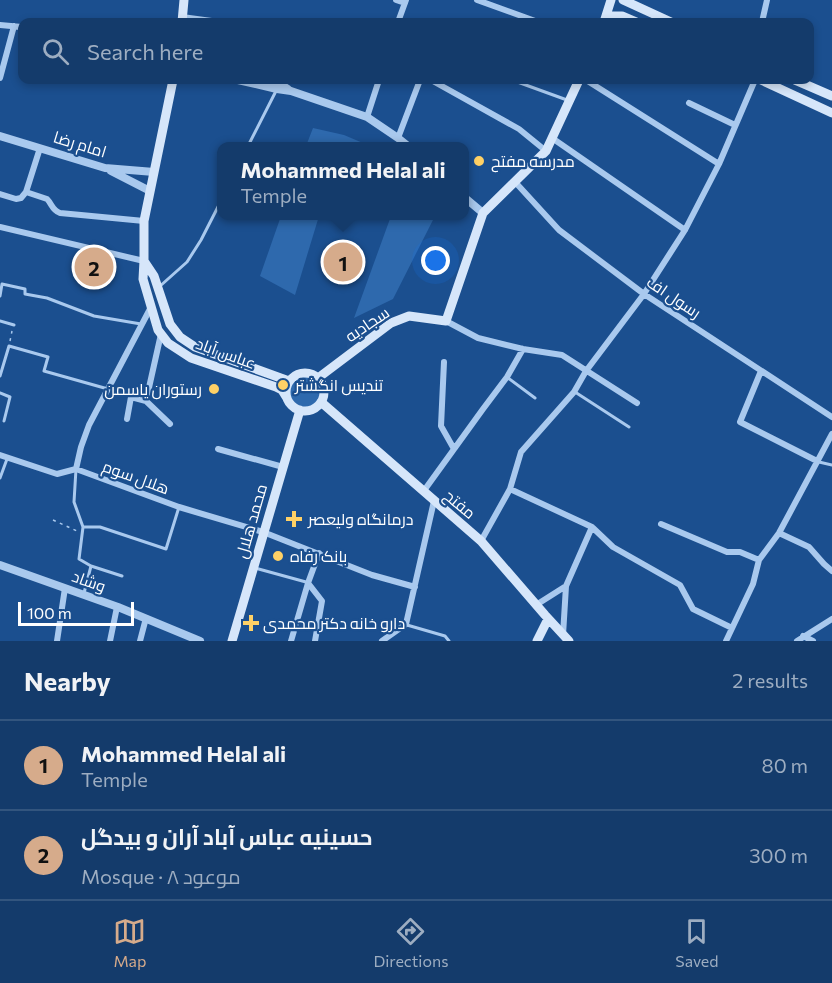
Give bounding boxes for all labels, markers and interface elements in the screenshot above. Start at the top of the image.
search box [18,18,814,84]
icon: search [39,35,72,68]
text: Search here [87,38,203,65]
street label: امام رضا [50,126,109,163]
popup [217,142,469,220]
place label: مدرسه مفتح [491,151,575,173]
marker: مدرسه مفتح [472,154,486,168]
text: Mohammed Helal ali [240,156,446,183]
text: Temple [240,183,307,207]
pin: 1 [324,240,362,284]
pin: 2 [74,244,113,290]
your location [421,246,450,275]
street label: رسول اف [642,272,705,323]
street label: سجادیه [341,302,393,346]
street label: عباس آباد [193,333,259,374]
place label: تندیس انگشتر [294,375,384,396]
marker: تندیس انگشتر [276,378,290,392]
place label: رستوران یاسمن [104,379,202,400]
marker: رستوران یاسمن [207,382,221,396]
street label: هلال سوم [99,456,172,500]
street label: محمد هلال [231,481,272,561]
street label: مفتح [439,485,480,525]
place label: درمانگاه ولیعصر [307,509,414,529]
marker: درمانگاه ولیعصر [285,510,303,528]
place label: بانک رفاه [290,546,347,566]
marker: بانک رفاه [271,549,285,563]
street label: وشاد [69,566,109,596]
scale bar [18,599,134,626]
text: 100 m [27,603,72,622]
place label: دارو خانه دکتر محمدی [263,613,405,634]
marker: دارو خانه دکتر محمدی [244,616,258,630]
text: Nearby [24,665,111,696]
text: 2 results [732,668,808,692]
text: Mohammed Helal ali [81,740,286,767]
text: 1 [39,753,48,777]
text: 80 m [762,753,808,777]
text: Temple [81,767,148,791]
text: حسینیه عباس آباد آران و بیدگل [81,823,372,850]
text: 2 [38,843,49,867]
text: 300 m [749,843,808,867]
text: Mosque · موعود ۸ [81,864,241,888]
tab: Map [113,915,146,970]
tab: Directions [373,915,448,970]
tab: Saved [675,915,719,970]

